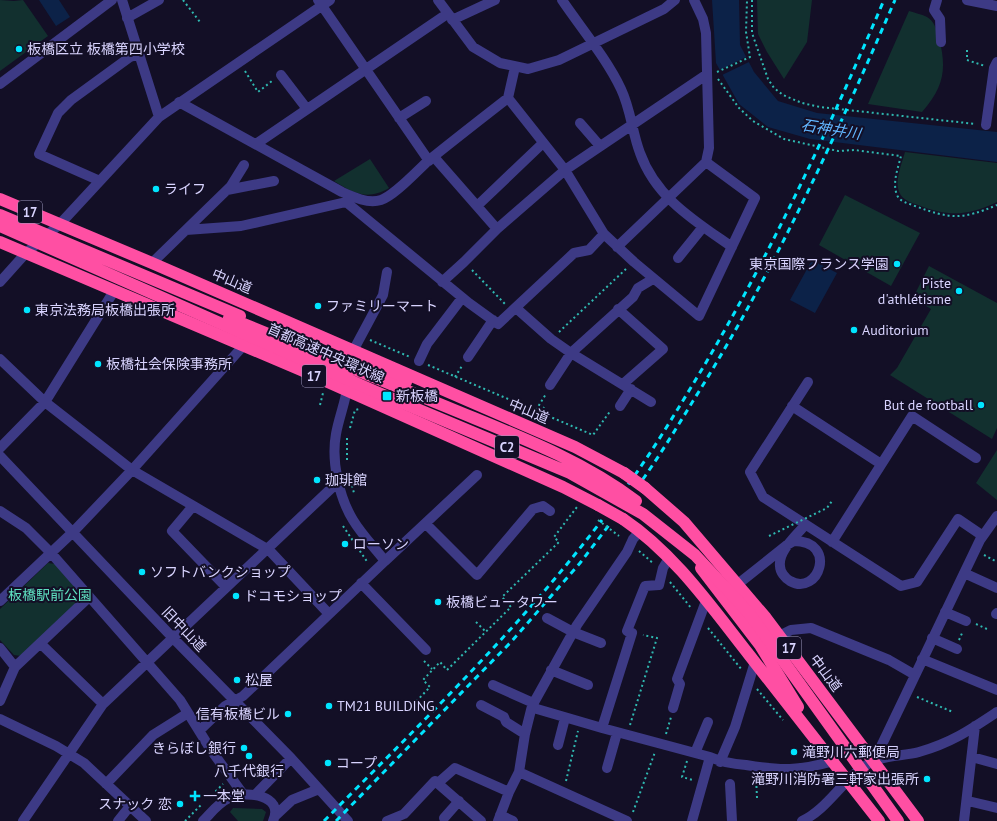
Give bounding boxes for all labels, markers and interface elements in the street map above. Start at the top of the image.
place label: 板橋区立 板橋第四小学校 [27,40,185,58]
marker: 板橋区立 板橋第四小学校 [14,44,24,54]
water label: 石神井川 [800,115,864,143]
place label: ライフ [164,180,206,198]
marker: ライフ [151,184,161,194]
road number: 17 [18,201,42,223]
place label: 東京国際フランス学園 [749,255,889,273]
marker: 東京国際フランス学園 [892,259,902,269]
street label: 中山道 [209,265,255,297]
place label: Piste d'athlétisme [878,274,951,308]
marker: Piste d'athlétisme [954,286,964,296]
place label: ファミリーマート [326,297,438,315]
place label: 東京法務局板橋出張所 [35,301,175,319]
marker: ファミリーマート [313,301,323,311]
marker: 東京法務局板橋出張所 [22,305,32,315]
street label: 首都高速中央環状線 [265,319,387,387]
place label: Auditorium [862,321,929,339]
marker: Auditorium [849,325,859,335]
place label: 板橋社会保険事務所 [106,355,232,373]
marker: 板橋社会保険事務所 [93,359,103,369]
road number: 17 [302,365,326,387]
place label: 新板橋 [396,387,438,405]
marker: 新板橋 [381,390,393,402]
street label: 中山道 [506,395,552,427]
place label: But de football [884,396,973,414]
marker: But de football [976,400,986,410]
road number: C2 [495,436,519,458]
place label: 珈琲館 [325,471,367,489]
marker: 珈琲館 [312,475,322,485]
place label: ローソン [353,535,409,553]
marker: ローソン [340,539,350,549]
place label: ソフトバンクショップ [150,563,291,581]
marker: ソフトバンクショップ [137,567,147,577]
park label: 板橋駅前公園 [8,586,92,604]
place label: ドコモショップ [244,587,342,605]
marker: ドコモショップ [231,591,241,601]
place label: 板橋ビュータワー [446,593,558,611]
marker: 板橋ビュータワー [433,597,443,607]
street label: 旧中山道 [158,603,210,655]
road number: 17 [777,637,801,659]
street label: 中山道 [806,651,846,695]
place label: 松屋 [245,671,273,689]
marker: 松屋 [232,675,242,685]
place label: TM21 BUILDING [337,697,435,715]
marker: TM21 BUILDING [324,701,334,711]
place label: 信有板橋ビル [196,705,280,723]
marker: 信有板橋ビル [283,709,293,719]
place label: きらぼし銀行 [152,739,236,757]
marker: きらぼし銀行 [239,743,249,753]
place label: 滝野川六郵便局 [802,743,900,761]
marker: 滝野川六郵便局 [789,747,799,757]
marker: 八千代銀行 [244,751,254,761]
place label: コープ [336,754,377,772]
marker: コープ [323,758,333,768]
place label: 八千代銀行 [214,762,284,780]
place label: 滝野川消防署三軒家出張所 [751,770,919,788]
marker: 滝野川消防署三軒家出張所 [922,774,932,784]
place label: 一本堂 [203,787,245,805]
marker: 一本堂 [190,791,200,801]
place label: スナック 恋 [98,795,172,813]
marker: スナック 恋 [175,799,185,809]

